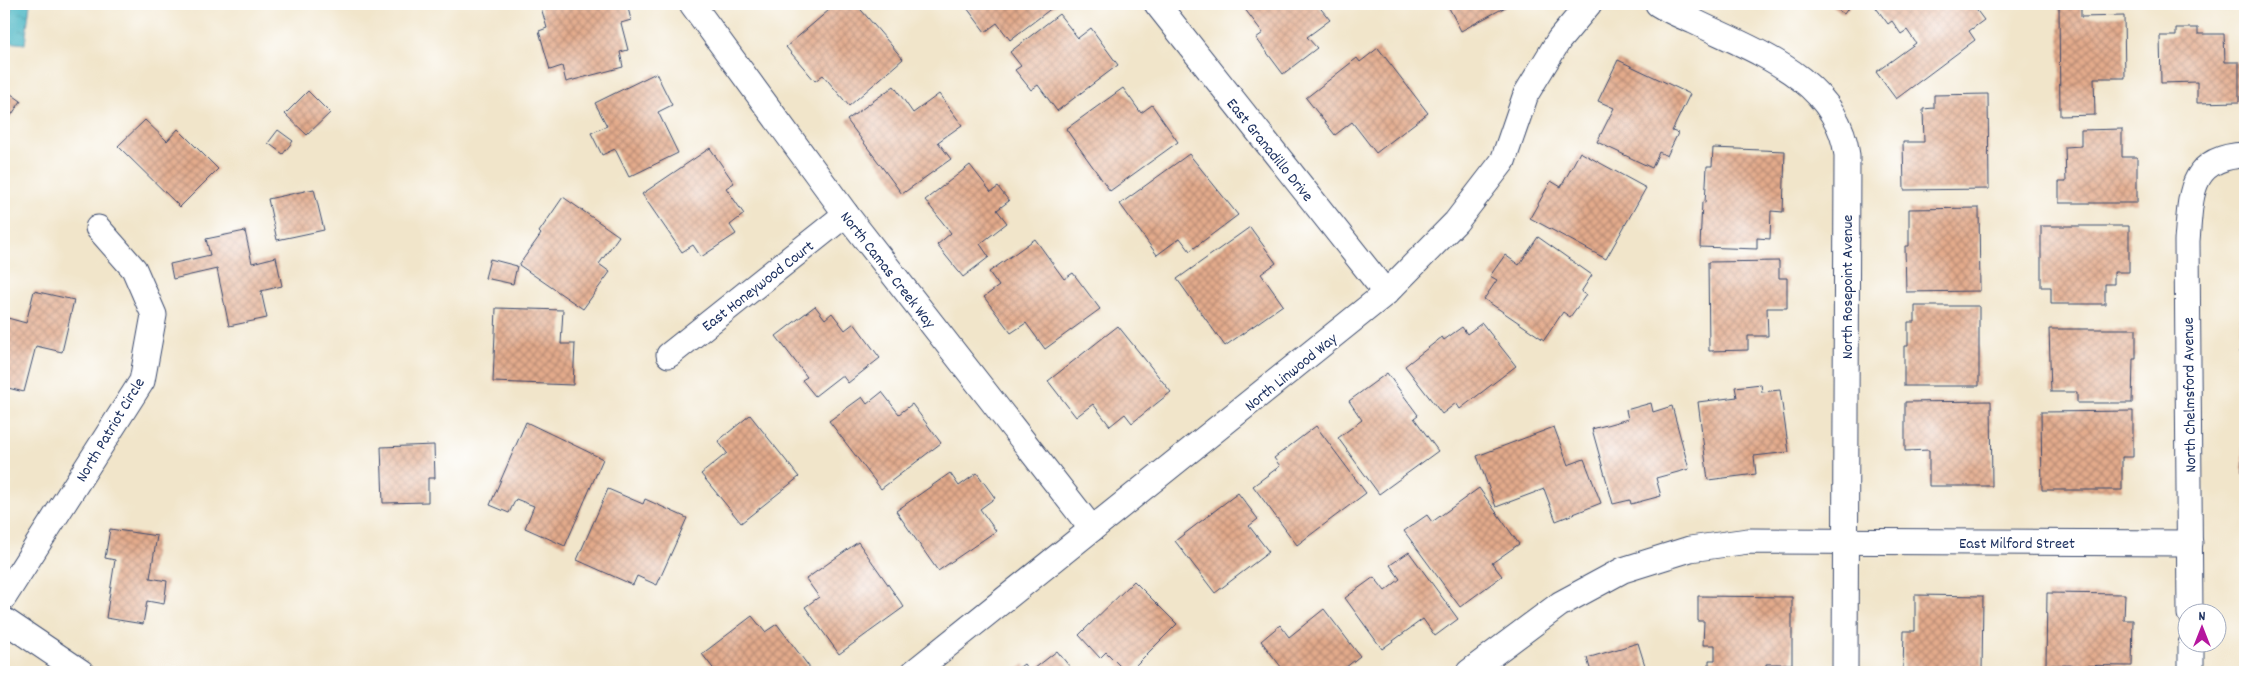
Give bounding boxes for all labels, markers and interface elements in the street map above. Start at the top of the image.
street label: East Granadillo Drive [1220,94,1318,207]
street label: North Camas Creek Way [834,207,941,335]
street label: North Rosepoint Avenue [1837,215,1860,359]
street label: East Honeywood Court [698,236,820,338]
street label: North Chelmsford Avenue [2178,317,2203,473]
street label: North Linwood Way [1240,328,1343,418]
street label: North Patriot Circle [71,374,151,487]
street label: East Milford Street [1959,533,2075,556]
north arrow [2176,604,2226,654]
text: N [2199,607,2206,627]

